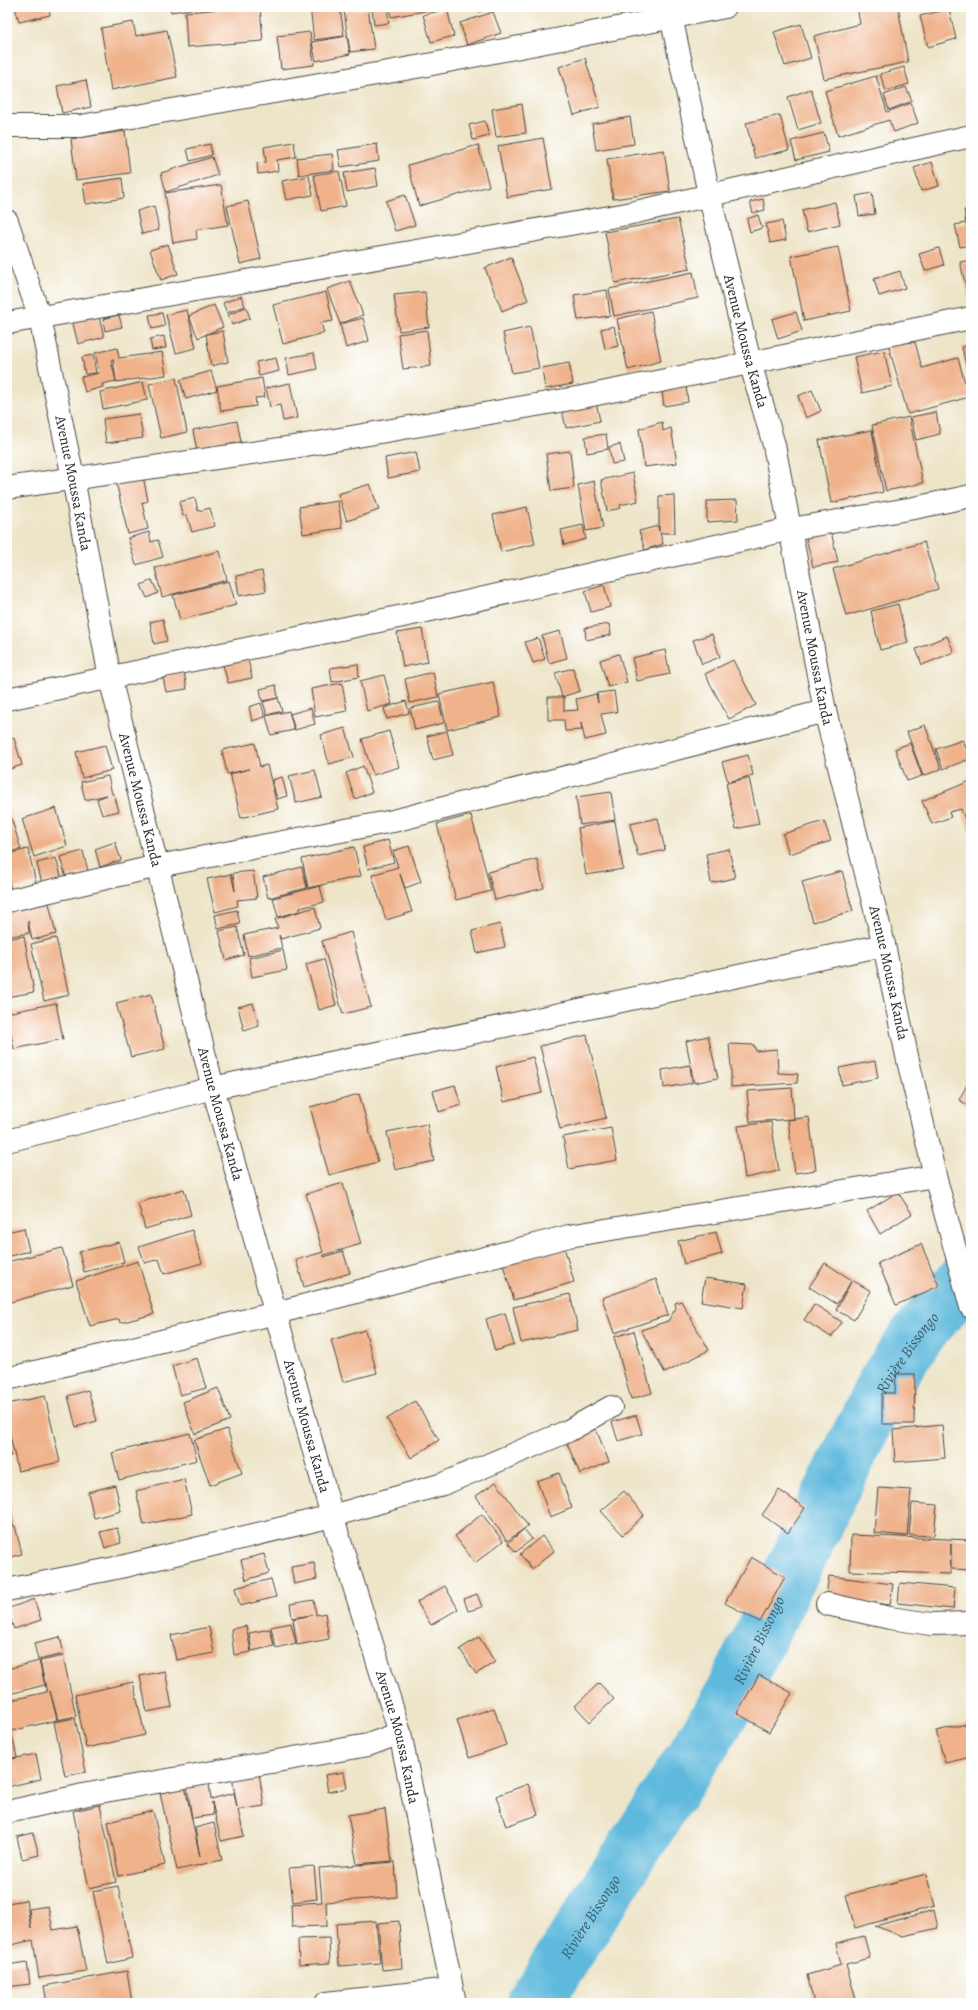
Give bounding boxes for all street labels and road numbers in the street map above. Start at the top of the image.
street label: Avenue Moussa Kanda [719,271,773,410]
street label: Avenue Moussa Kanda [50,413,96,552]
street label: Avenue Moussa Kanda [792,587,838,727]
street label: Avenue Moussa Kanda [114,730,167,869]
street label: Avenue Moussa Kanda [864,902,913,1042]
street label: Avenue Moussa Kanda [193,1044,248,1183]
street label: Avenue Moussa Kanda [279,1356,335,1495]
street label: Avenue Moussa Kanda [371,1667,424,1806]

